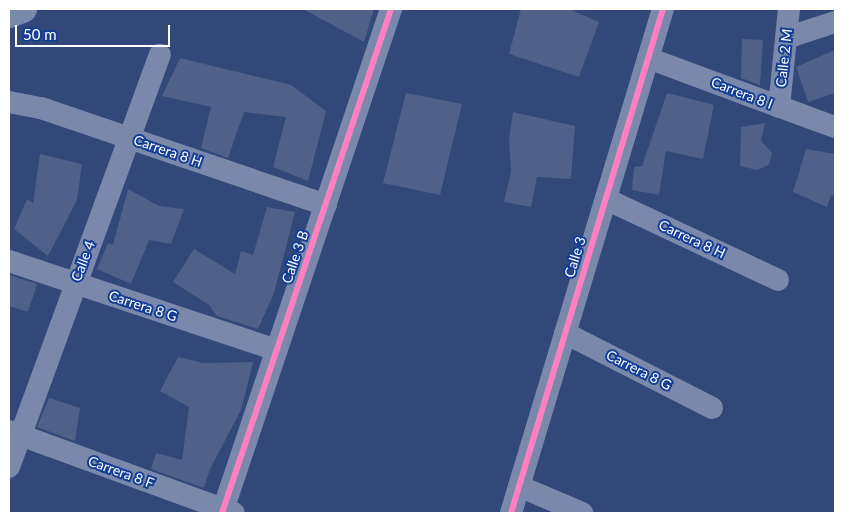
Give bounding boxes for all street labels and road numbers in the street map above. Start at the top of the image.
street label: Calle 2 M [773,28,795,88]
street label: Carrera 8 I [709,74,775,112]
street label: Carrera 8 H [131,131,205,171]
street label: Carrera 8 H [656,216,728,262]
street label: Calle 3 B [278,228,312,286]
street label: Calle 3 [561,234,589,280]
street label: Calle 4 [68,238,98,284]
street label: Carrera 8 G [107,287,179,325]
street label: Carrera 8 G [604,346,674,394]
street label: Carrera 8 F [86,452,156,492]

